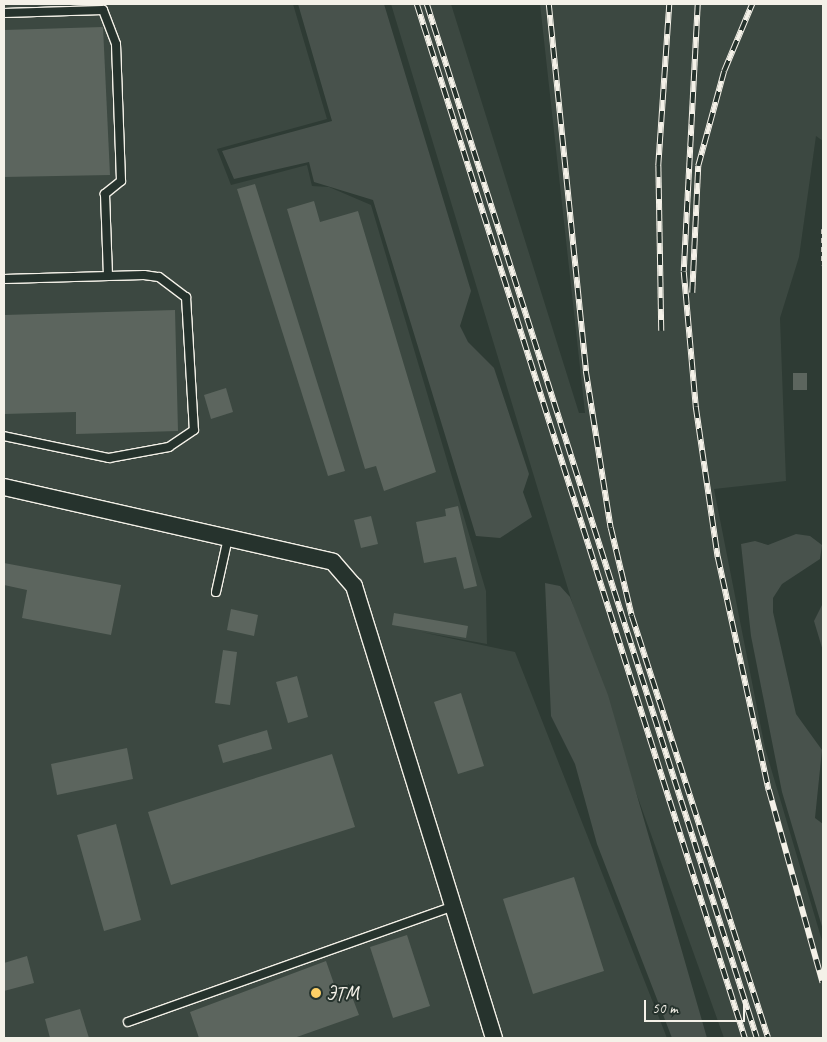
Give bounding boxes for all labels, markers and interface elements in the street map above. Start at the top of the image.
place label: ЭТМ [326,981,359,1005]
marker: ЭТМ [310,987,322,999]
scale bar [647,990,748,1022]
text: 50 m [652,999,678,1018]

